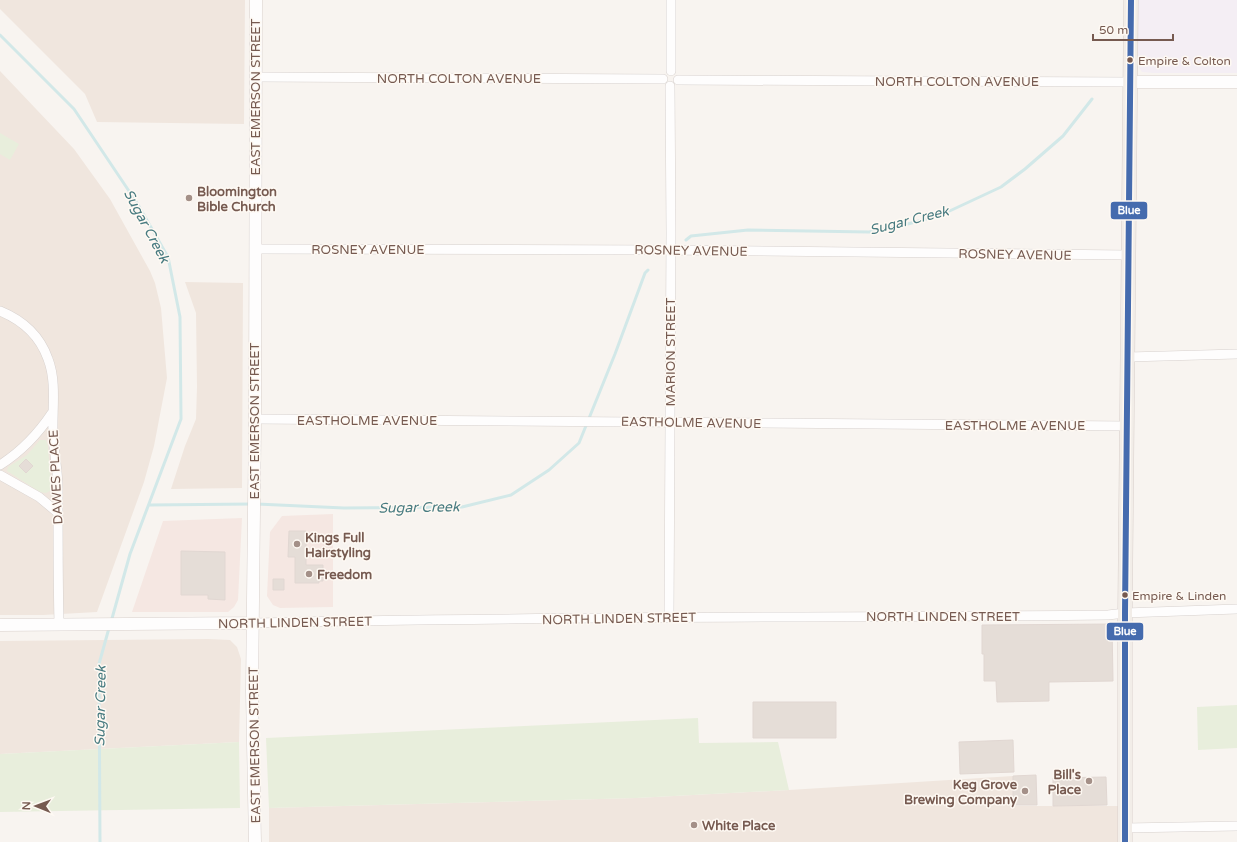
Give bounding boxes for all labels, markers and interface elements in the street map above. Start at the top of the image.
scale bar [1093,16,1173,42]
street label: EAST EMERSON STREET [248,19,264,175]
text: 50 m [1099,23,1128,37]
place label: Empire & Colton [1138,54,1231,68]
marker: Empire & Colton [1125,55,1135,65]
street label: NORTH COLTON AVENUE [377,71,541,87]
street label: NORTH COLTON AVENUE [875,74,1039,90]
place label: Bloomington Bible Church [197,184,277,215]
water label: Sugar Creek [120,186,174,267]
marker: Bloomington Bible Church [184,193,194,203]
line badge: Blue [1110,201,1148,220]
water label: Sugar Creek [868,202,952,239]
text: Blue [1117,204,1141,217]
street label: ROSNEY AVENUE [311,242,425,258]
street label: ROSNEY AVENUE [634,242,748,260]
street label: ROSNEY AVENUE [958,246,1072,264]
street label: MARION STREET [663,298,679,406]
street label: EAST EMERSON STREET [247,343,263,499]
street label: EASTHOLME AVENUE [297,413,437,429]
street label: EASTHOLME AVENUE [621,414,761,432]
street label: EASTHOLME AVENUE [945,418,1085,434]
street label: DAWES PLACE [46,429,66,525]
water label: Sugar Creek [378,498,461,517]
place label: Kings Full Hairstyling [305,530,371,561]
marker: Kings Full Hairstyling [292,539,302,549]
place label: Freedom [317,567,372,583]
marker: Freedom [304,569,314,579]
place label: Empire & Linden [1132,589,1226,603]
marker: Empire & Linden [1120,590,1130,600]
street label: NORTH LINDEN STREET [866,609,1020,625]
street label: NORTH LINDEN STREET [542,610,696,628]
street label: NORTH LINDEN STREET [218,614,372,632]
line badge: Blue [1106,622,1144,641]
text: Blue [1113,625,1137,638]
water label: Sugar Creek [91,664,110,747]
street label: EAST EMERSON STREET [246,666,264,824]
place label: Bill's Place [1048,767,1082,798]
marker: Bill's Place [1084,776,1094,786]
place label: Keg Grove Brewing Company [904,777,1018,808]
north arrow [16,786,56,826]
marker: Keg Grove Brewing Company [1020,786,1030,796]
text: N [20,801,33,810]
place label: White Place [702,818,776,834]
marker: White Place [689,820,699,830]

